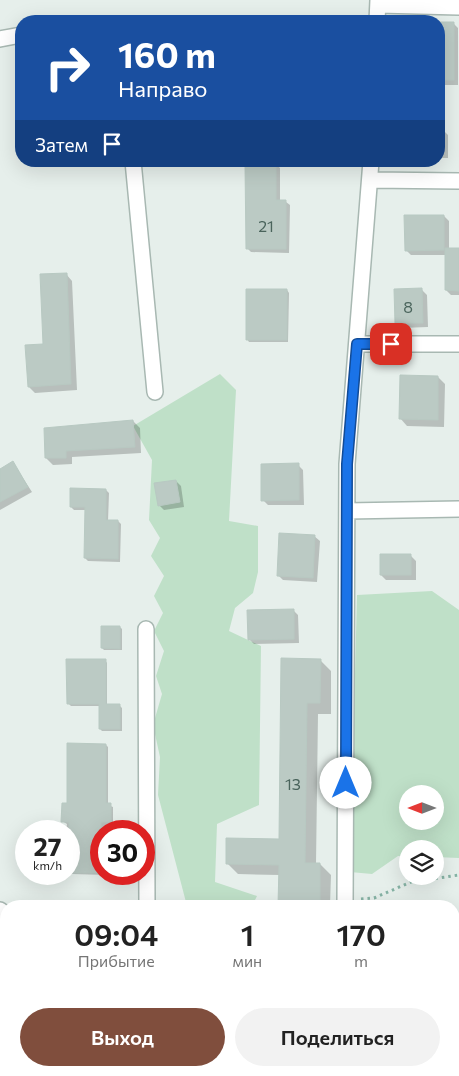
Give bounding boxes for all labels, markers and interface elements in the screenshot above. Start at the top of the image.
text: 160 m [118,32,216,75]
icon: right [35,35,100,100]
text: Направо [118,75,208,102]
icon: arrive [98,130,126,158]
text: Затем [35,133,88,156]
house number: 21 [258,216,274,235]
house number: 8 [403,297,413,316]
pin [370,323,412,365]
icon: arrive [377,330,405,358]
position arrow [319,756,371,808]
house number: 13 [285,774,301,793]
north arrow [399,785,444,830]
map controls [399,785,444,885]
speed limit sign: 30 [90,820,155,885]
text: 27 [34,831,61,861]
button: layers [399,840,444,885]
text: km/h [33,858,62,872]
text: 09:04 [74,915,158,952]
text: 1 [241,915,254,952]
text: 170 [336,915,386,952]
text: Прибытие [78,951,155,970]
text: мин [233,951,262,970]
text: m [354,951,368,970]
button: Выход [20,1008,225,1066]
button: Поделиться [235,1008,440,1066]

